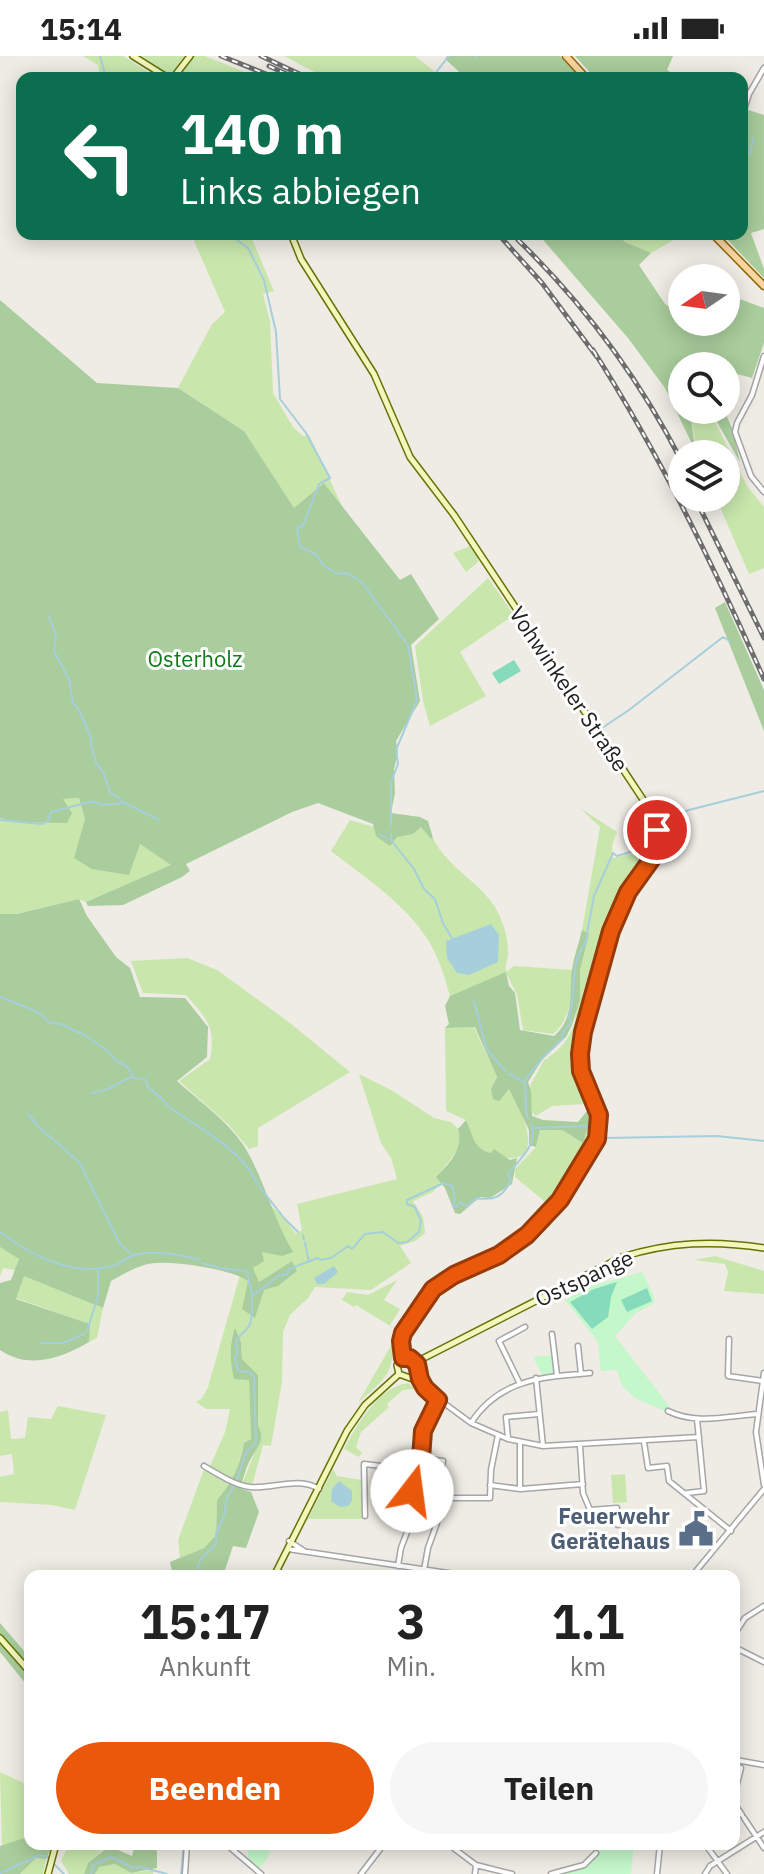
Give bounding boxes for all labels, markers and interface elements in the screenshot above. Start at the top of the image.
text: 15:14 [40,9,122,48]
text: 140 m [180,97,344,169]
icon: left [48,104,152,208]
text: Links abbiegen [180,167,421,214]
north arrow [668,264,740,336]
map controls [668,264,740,512]
button: search [668,352,740,424]
button: layers [668,440,740,512]
street label: Vohwinkeler Straße [503,600,635,777]
park label: Osterholz [148,644,242,673]
pin [623,796,691,864]
icon: arrive [635,808,679,852]
street label: Ostspange [530,1242,638,1313]
position arrow [370,1449,454,1533]
place label: Feuerwehr Gerätehaus [550,1501,670,1555]
public building icon: Feuerwehr Gerätehaus [677,1510,715,1548]
text: 15:17 [140,1590,271,1652]
text: 3 [397,1590,426,1652]
text: 1.1 [552,1590,624,1652]
text: Ankunft [159,1649,251,1683]
text: Min. [387,1649,436,1683]
text: km [570,1649,606,1683]
button: Beenden [56,1742,374,1834]
button: Teilen [390,1742,708,1834]

